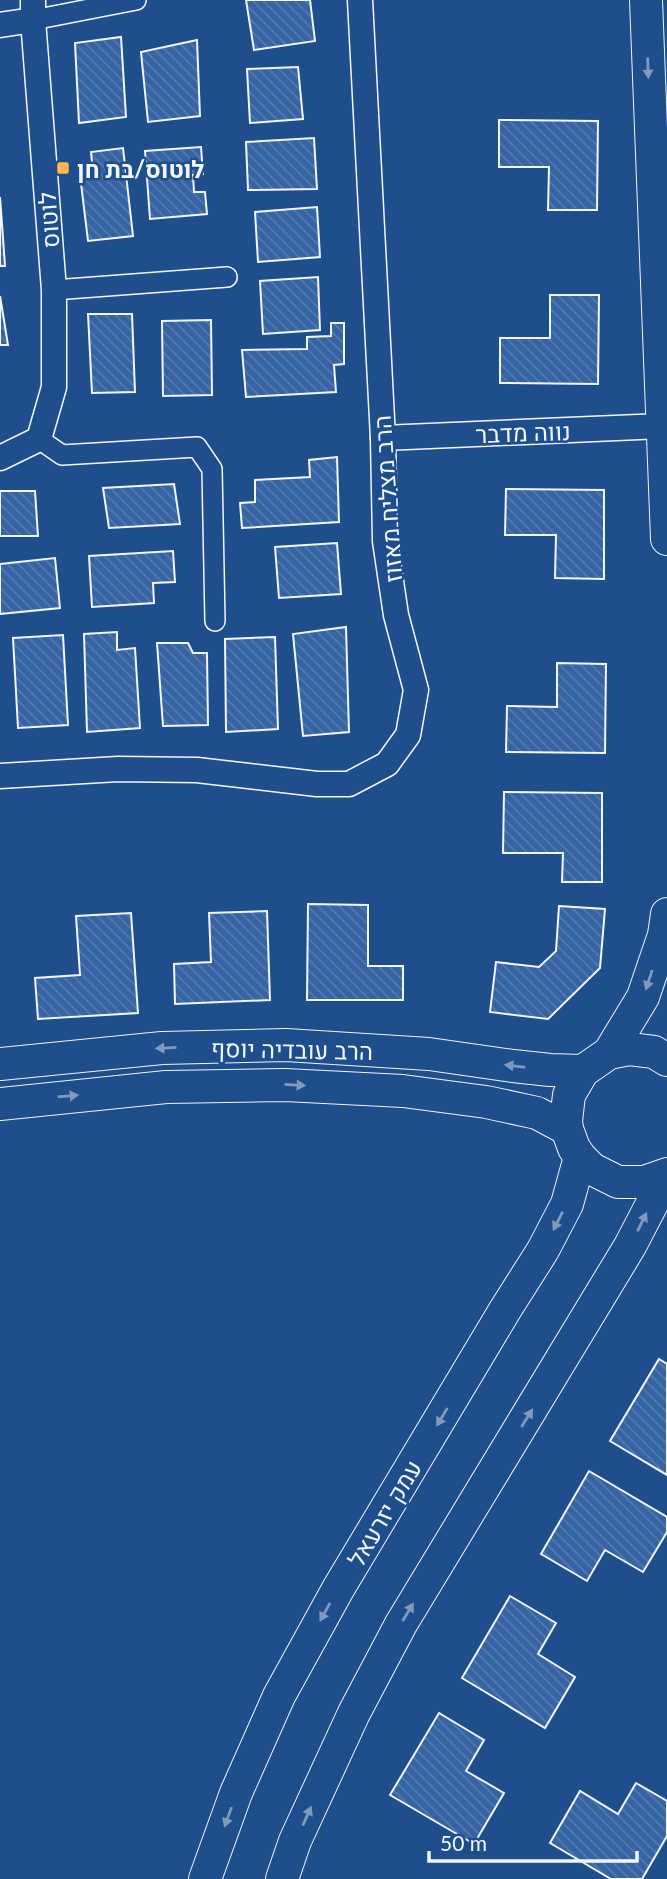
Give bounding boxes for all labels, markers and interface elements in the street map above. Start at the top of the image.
one-way arrow [643,57,654,79]
place label: לוטוס/בת חן [77,154,204,183]
marker: לוטוס/בת חן [55,160,71,176]
street label: לוטוס [32,191,64,249]
street label: הרב מצליח מאזוז [367,414,407,584]
street label: נווה מדבר [475,416,571,448]
one-way arrow [643,970,654,991]
street label: הרב עובדיה יוסף [211,1033,373,1065]
one-way arrow [155,1043,177,1054]
one-way arrow [504,1061,526,1072]
one-way arrow [284,1080,306,1091]
one-way arrow [57,1090,79,1101]
one-way arrow [552,1211,564,1231]
one-way arrow [636,1212,648,1232]
one-way arrow [435,1407,448,1426]
one-way arrow [520,1408,533,1427]
street label: עמק יזרעאל [341,1454,427,1572]
one-way arrow [319,1602,331,1622]
one-way arrow [402,1602,414,1621]
one-way arrow [302,1805,313,1826]
one-way arrow [222,1807,233,1828]
scale bar [429,1820,637,1864]
text: 50 m [440,1830,487,1855]

